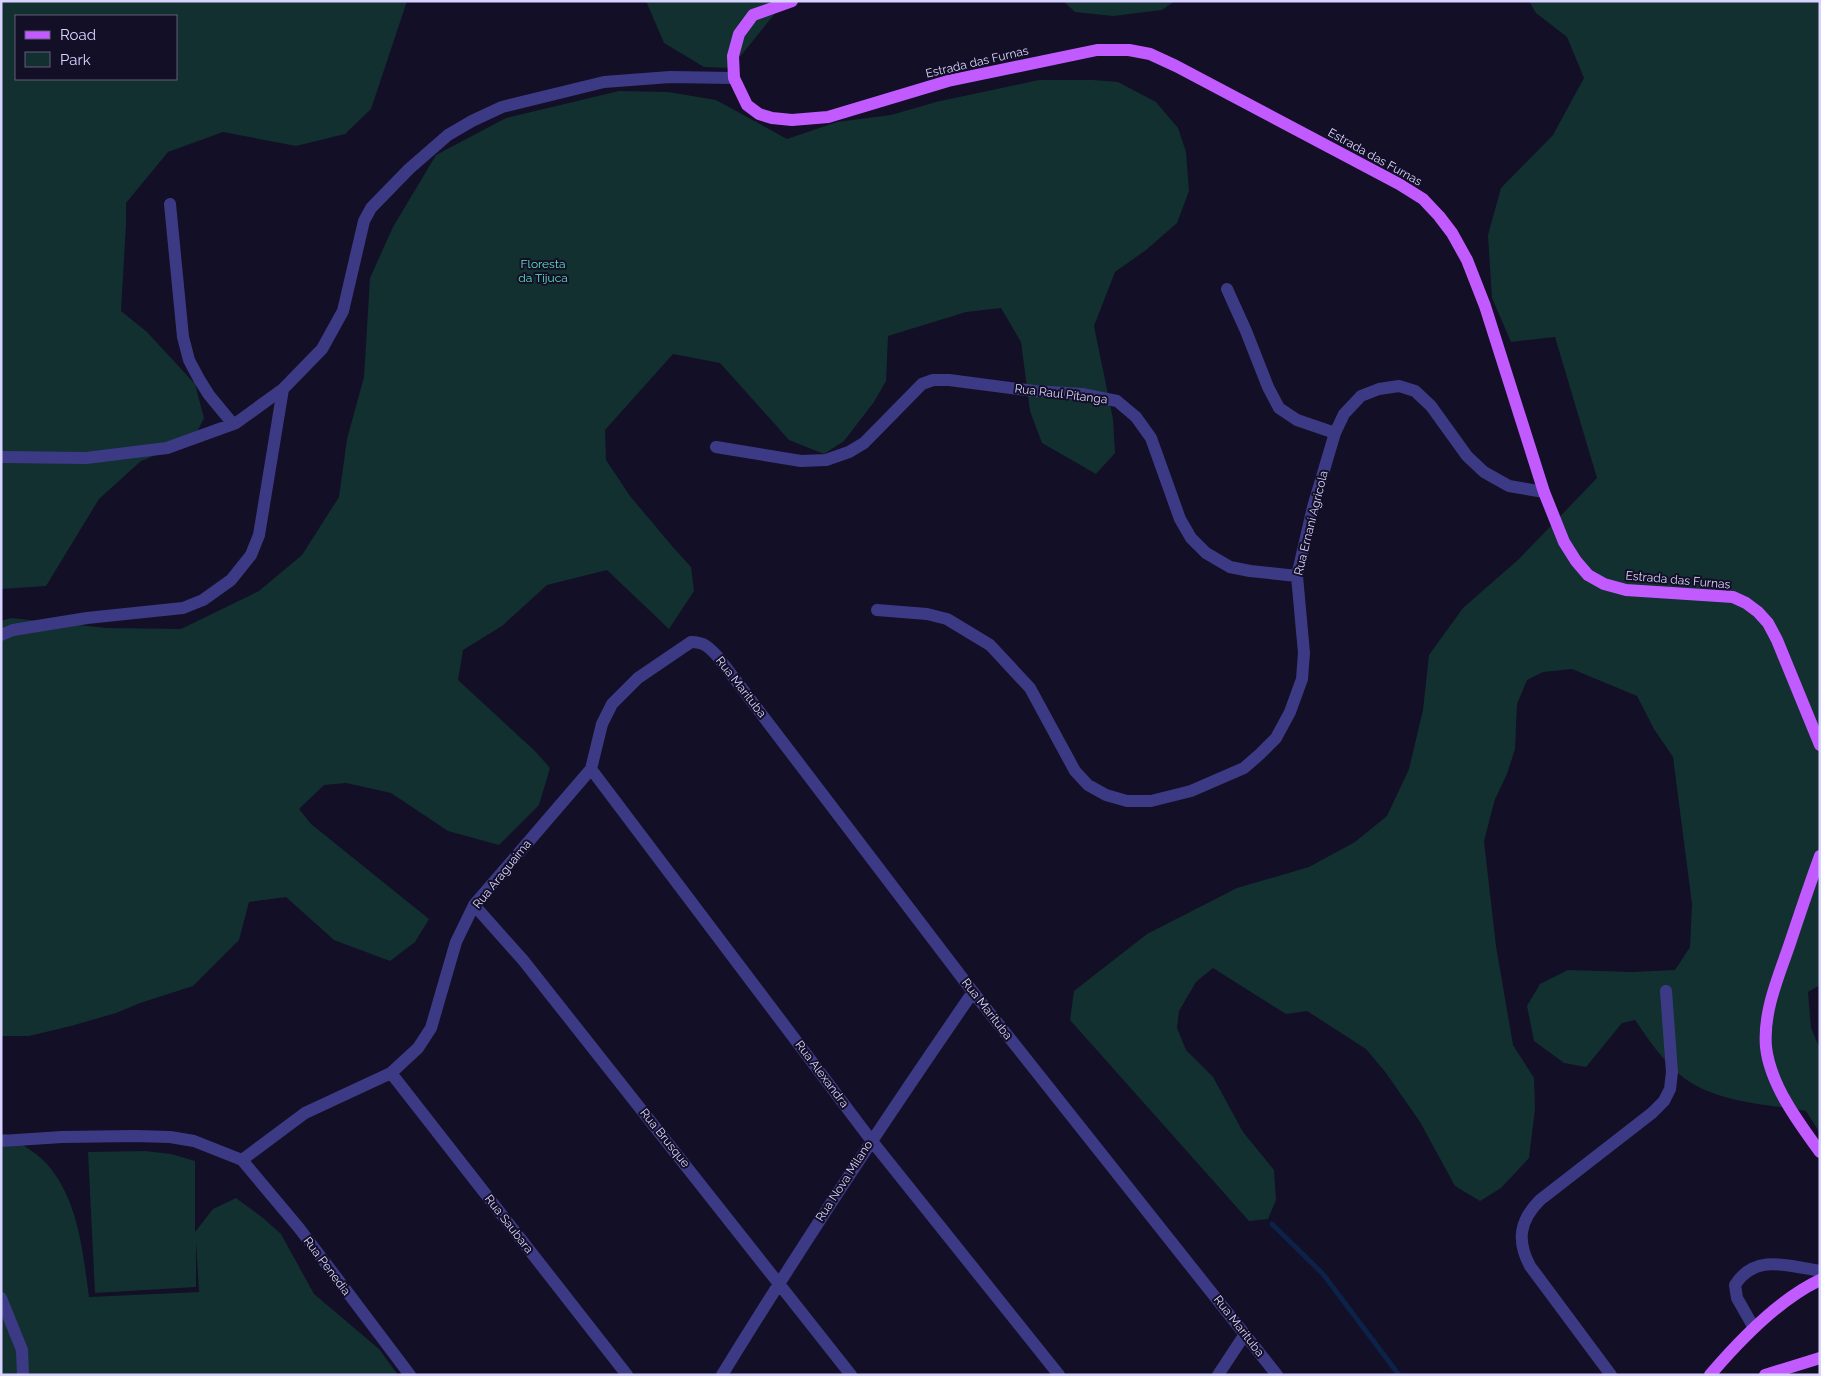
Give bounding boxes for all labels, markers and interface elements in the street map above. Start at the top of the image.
legend [15,15,178,80]
text: Road [60,26,96,44]
street label: Estrada das Furnas [924,43,1030,81]
text: Park [60,51,91,69]
street label: Estrada das Furnas [1326,125,1425,189]
park label: Floresta da Tijuca [518,257,568,285]
street label: Rua Raul Pitanga [1014,381,1108,407]
street label: Rua Ernani Agricola [1291,469,1331,577]
street label: Estrada das Furnas [1625,568,1731,592]
street label: Rua Marituba [713,654,769,720]
street label: Rua Araguaima [470,837,534,911]
street label: Rua Marituba [959,976,1015,1042]
street label: Rua Alexandra [792,1038,852,1110]
street label: Rua Brusque [637,1106,693,1170]
street label: Rua Nova Milano [813,1138,875,1224]
street label: Rua Saubara [482,1192,536,1256]
street label: Rua Penedia [300,1234,354,1298]
street label: Rua Marituba [1211,1293,1267,1359]

